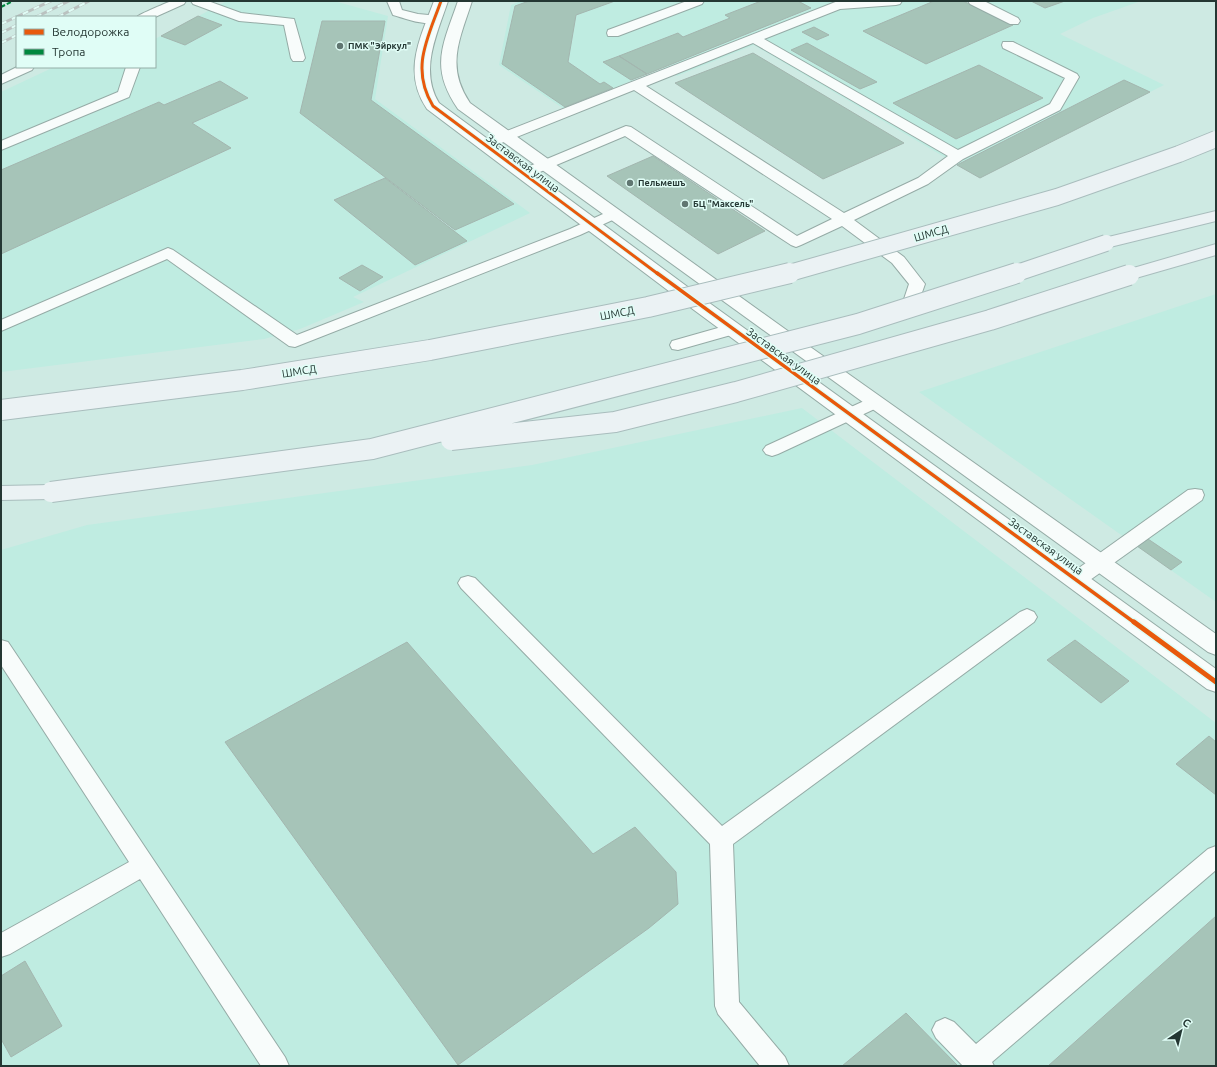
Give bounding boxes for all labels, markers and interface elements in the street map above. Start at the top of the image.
legend [16,16,156,68]
text: Велодорожка [52,25,129,38]
marker: ПМК "Эйркул" [335,41,345,51]
place label: ПМК "Эйркул" [348,41,411,51]
text: Тропа [52,45,85,58]
street label: Заставская улица [484,132,562,194]
marker: Пельмешъ [625,178,635,188]
place label: Пельмешъ [638,178,686,188]
marker: БЦ "Максель" [680,199,690,209]
place label: БЦ "Максель" [693,199,753,209]
street label: ШМСД [913,222,950,244]
street label: ШМСД [599,304,636,322]
street label: Заставская улица [745,325,823,387]
street label: ШМСД [281,362,317,380]
street label: Заставская улица [1007,515,1085,577]
north arrow [1161,1011,1201,1051]
text: С [1180,1016,1193,1030]

